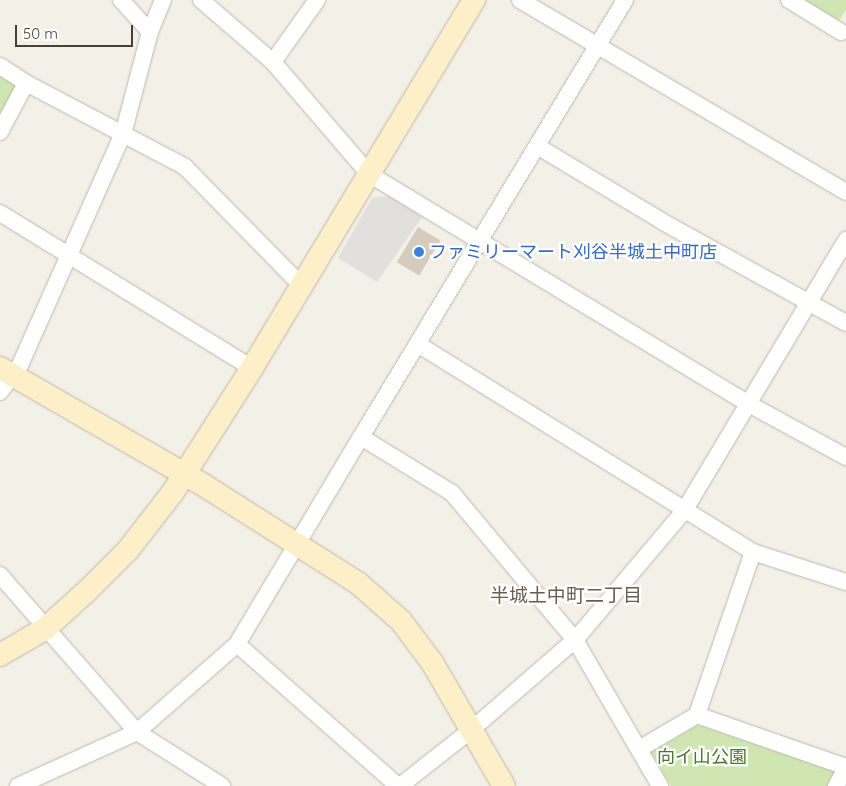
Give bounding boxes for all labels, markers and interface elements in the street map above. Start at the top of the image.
scale bar [18,15,135,47]
text: 50 m [23,24,58,43]
place label: ファミリーマート刈谷半城土中町店 [429,241,717,263]
marker: ファミリーマート刈谷半城土中町店 [413,246,425,258]
district label: 半城土中町二丁目 [490,585,642,607]
park label: 向イ山公園 [657,746,747,768]

